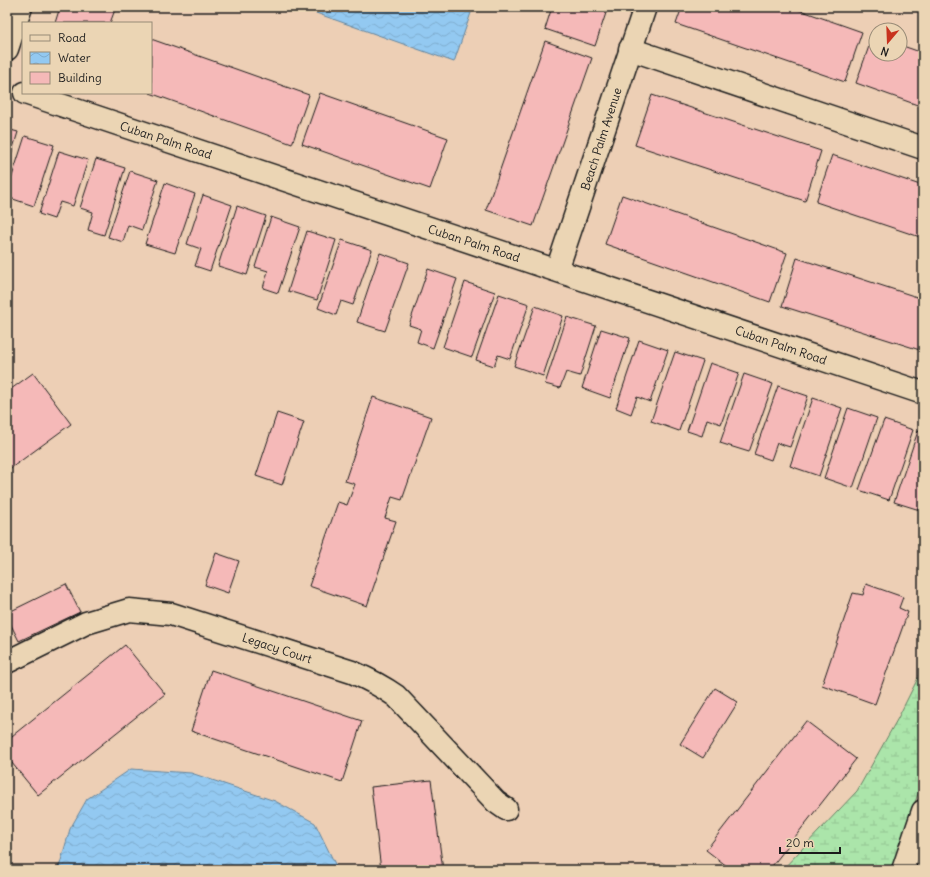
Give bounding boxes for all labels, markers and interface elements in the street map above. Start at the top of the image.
legend [22,22,152,94]
north arrow [868,22,908,62]
text: Road [58,30,86,45]
text: N [879,44,891,59]
text: Water [58,50,91,65]
text: Building [58,70,102,85]
street label: Beach Palm Avenue [577,86,625,192]
street label: Cuban Palm Road [118,118,214,162]
street label: Cuban Palm Road [426,221,522,265]
street label: Cuban Palm Road [733,322,829,368]
street label: Legacy Court [240,630,314,666]
scale bar [780,829,840,855]
text: 20 m [786,835,814,850]

